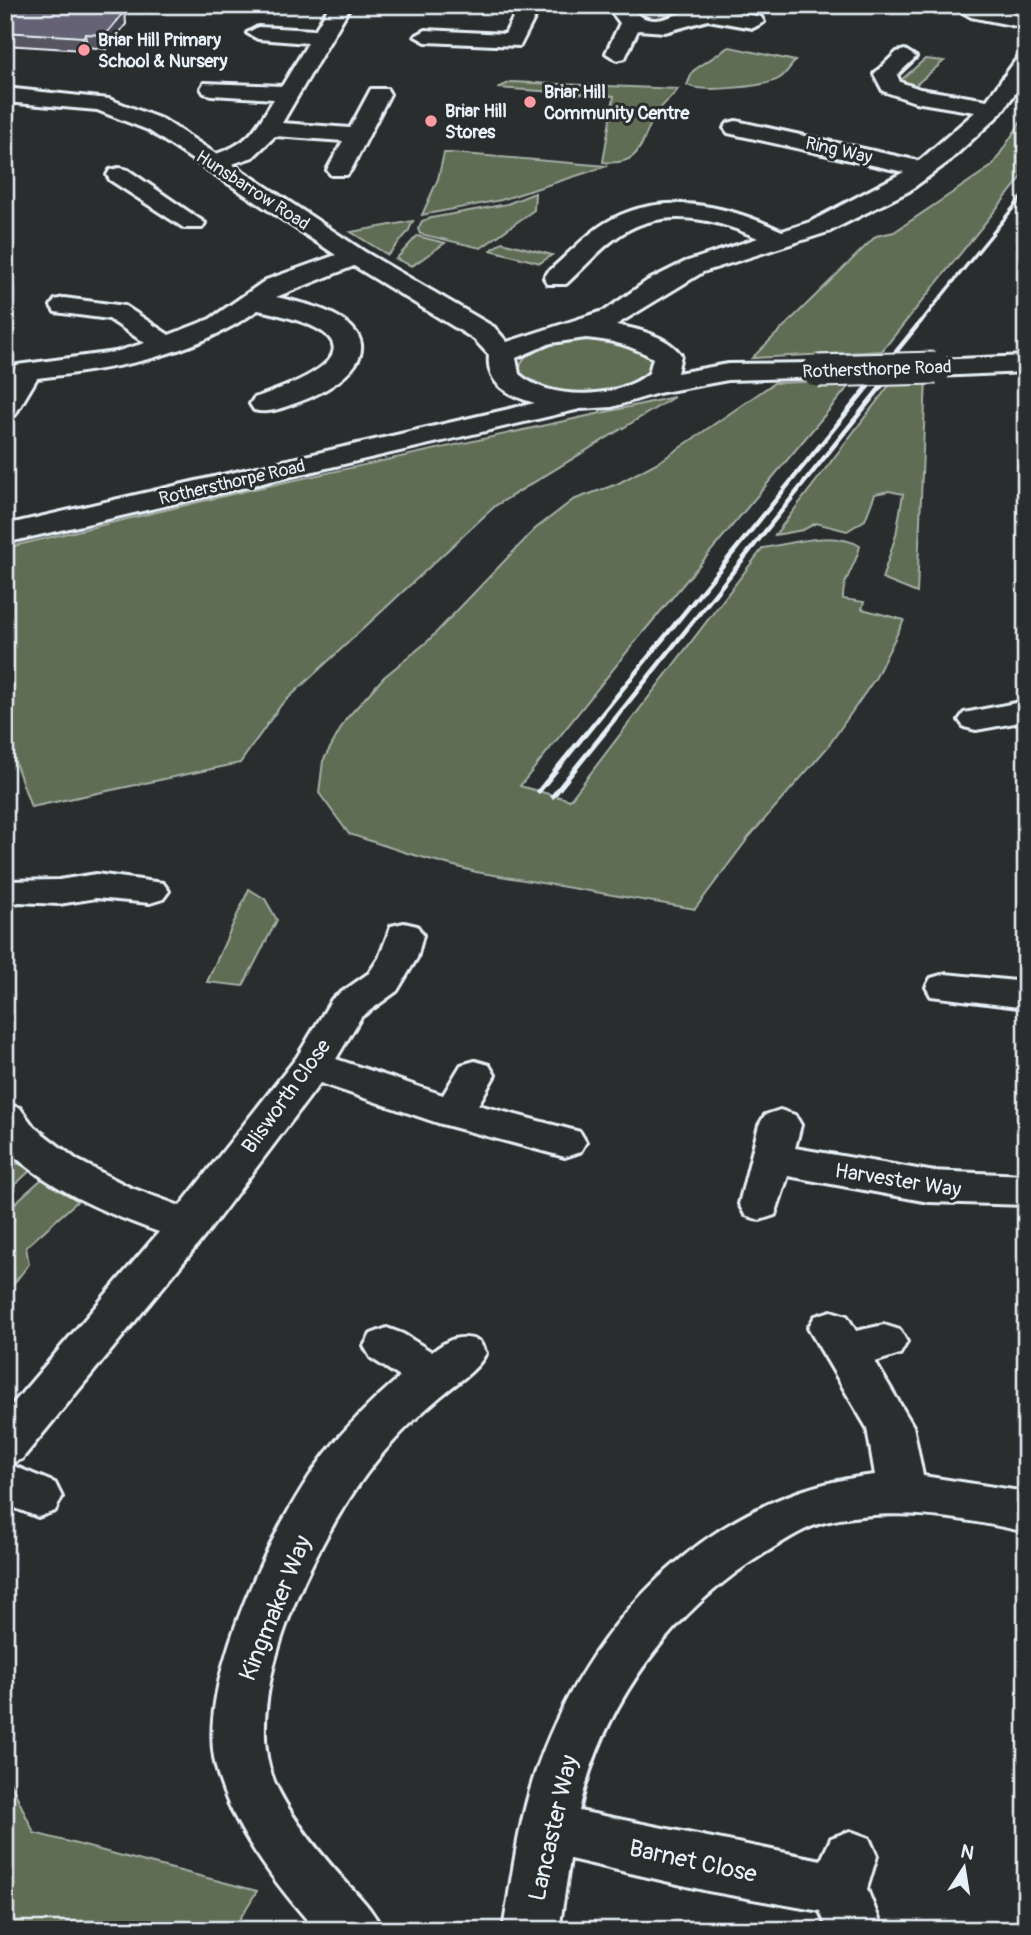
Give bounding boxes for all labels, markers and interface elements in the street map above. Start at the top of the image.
place label: Briar Hill Primary School & Nursery [98,29,228,73]
marker: Briar Hill Primary School & Nursery [76,42,92,58]
place label: Briar Hill Community Centre [544,81,690,125]
marker: Briar Hill Community Centre [522,94,538,110]
place label: Briar Hill Stores [445,100,507,144]
marker: Briar Hill Stores [423,113,439,129]
street label: Ring Way [803,132,875,169]
street label: Hunsbarrow Road [192,145,314,236]
street label: Rothersthorpe Road [802,355,952,384]
street label: Rothersthorpe Road [157,454,308,511]
street label: Blisworth Close [236,1033,337,1159]
street label: Harvester Way [833,1157,963,1204]
street label: Kingmaker Way [233,1531,318,1685]
street label: Lancaster Way [523,1752,584,1904]
street label: Barnet Close [627,1834,759,1889]
north arrow [930,1834,1000,1904]
text: N [959,1839,976,1865]

